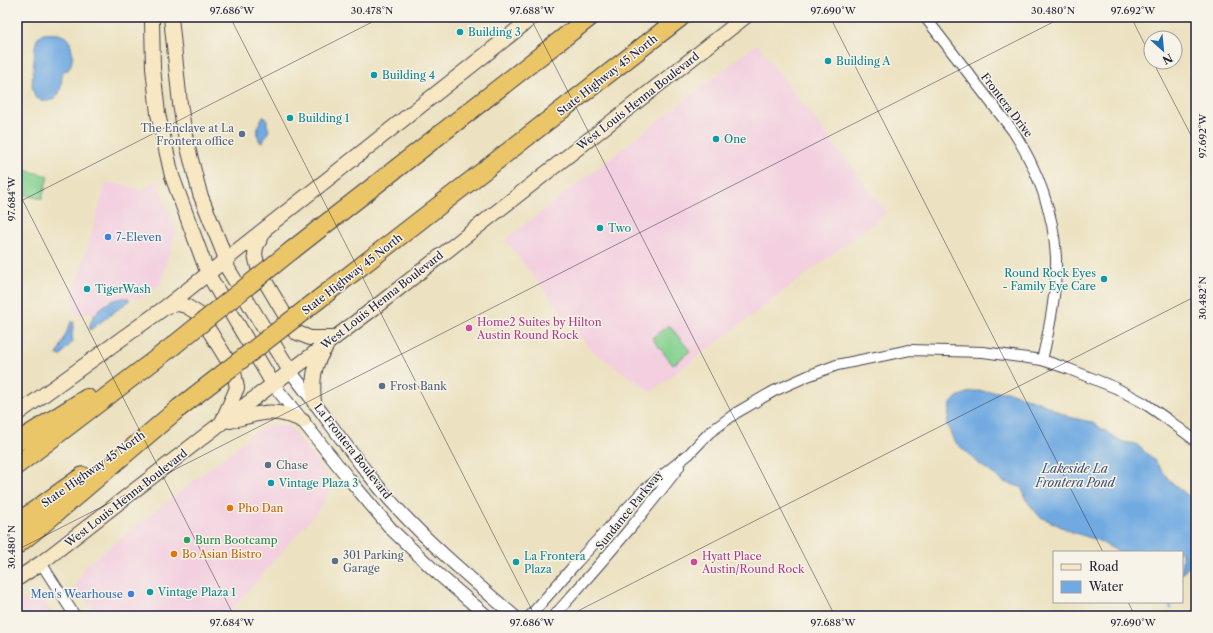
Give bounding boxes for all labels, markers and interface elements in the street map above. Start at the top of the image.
text: 97.686°W [210,4,255,17]
text: 30.478°N [351,4,393,17]
text: 97.688°W [510,4,555,17]
text: 97.690°W [810,4,857,17]
text: 30.480°N [1031,4,1075,17]
text: 97.692°W [1111,4,1156,17]
place label: Building 3 [468,25,521,39]
marker: Building 3 [455,27,465,37]
north arrow [1143,30,1183,70]
street label: State Highway 45 North [554,31,660,119]
street label: West Louis Henna Boulevard [573,49,702,154]
text: N [1160,51,1175,68]
place label: Building A [836,54,891,68]
marker: Building A [823,56,833,66]
place label: Building 4 [382,68,435,82]
marker: Building 4 [369,70,379,80]
street label: Frontera Drive [978,70,1036,140]
place label: Building 1 [298,111,350,125]
marker: Building 1 [285,113,295,123]
text: 97.692°W [1196,113,1209,158]
place label: The Enclave at La Frontera office [140,121,234,148]
marker: The Enclave at La Frontera office [237,129,247,139]
place label: One [724,132,746,146]
marker: One [711,134,721,144]
text: 97.684°W [5,176,18,221]
place label: Two [608,221,632,235]
marker: Two [595,223,605,233]
place label: 7-Eleven [116,230,162,244]
street label: State Highway 45 North [299,230,405,318]
marker: 7-Eleven [103,232,113,242]
street label: West Louis Henna Boulevard [317,248,446,353]
place label: Round Rock Eyes - Family Eye Care [1003,266,1096,293]
marker: Round Rock Eyes - Family Eye Care [1099,274,1109,284]
text: 30.482°N [1196,276,1209,320]
place label: TigerWash [95,282,151,296]
marker: TigerWash [82,284,92,294]
place label: Home2 Suites by Hilton Austin Round Rock [476,315,602,342]
marker: Home2 Suites by Hilton Austin Round Rock [464,323,474,333]
place label: Frost Bank [390,379,447,393]
marker: Frost Bank [377,381,387,391]
street label: La Frontera Boulevard [311,400,395,502]
street label: State Highway 45 North [38,428,148,510]
street label: West Louis Henna Boulevard [61,446,190,551]
place label: Chase [276,458,308,472]
marker: Chase [263,460,273,470]
water label: Lakeside La Frontera Pond [1034,461,1116,490]
street label: Sundance Parkway [593,467,666,553]
place label: Vintage Plaza 3 [278,476,358,490]
marker: Vintage Plaza 3 [266,478,276,488]
place label: Pho Dan [238,501,284,515]
marker: Pho Dan [225,503,235,513]
text: 30.480°N [5,525,18,569]
place label: Burn Bootcamp [195,533,278,547]
marker: Burn Bootcamp [182,535,192,545]
place label: Bo Asian Bistro [182,547,262,561]
place label: 301 Parking Garage [343,548,404,575]
marker: Bo Asian Bistro [169,549,179,559]
place label: La Frontera Plaza [524,549,586,576]
place label: Hyatt Place Austin/Round Rock [701,549,805,576]
legend [1053,551,1183,603]
marker: 301 Parking Garage [330,556,340,566]
marker: La Frontera Plaza [511,557,521,567]
marker: Hyatt Place Austin/Round Rock [689,557,699,567]
text: Road [1089,559,1119,574]
text: Water [1088,579,1123,594]
place label: Vintage Plaza 1 [157,585,236,599]
place label: Men's Wearhouse [31,587,123,601]
marker: Vintage Plaza 1 [145,587,155,597]
marker: Men's Wearhouse [126,589,136,599]
text: 97.684°W [210,616,255,629]
text: 97.686°W [510,616,555,629]
text: 97.688°W [811,616,856,629]
text: 97.690°W [1110,616,1157,629]

